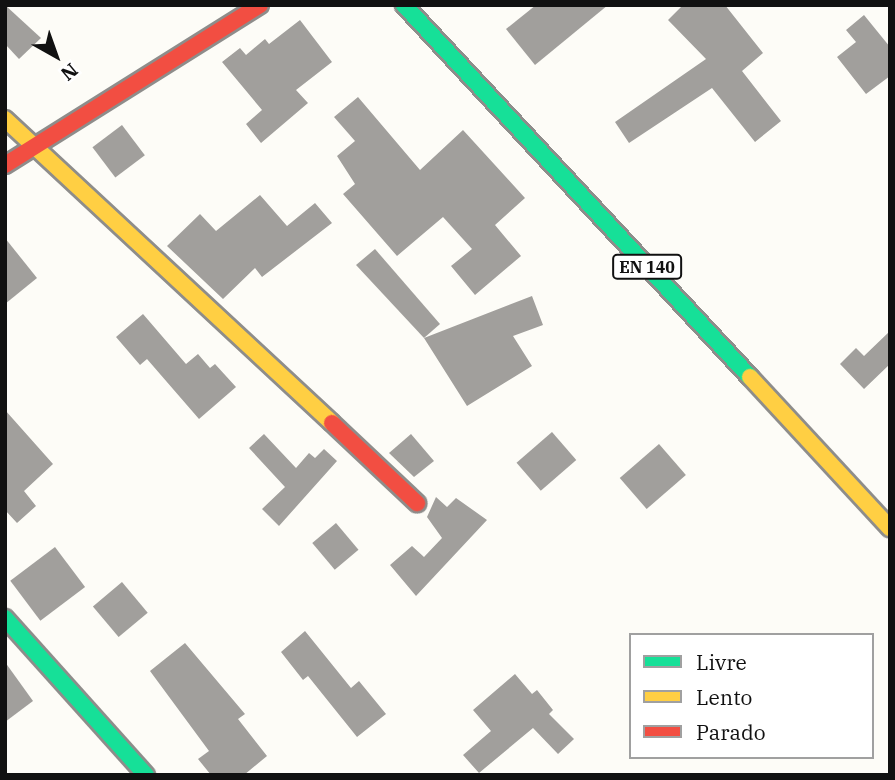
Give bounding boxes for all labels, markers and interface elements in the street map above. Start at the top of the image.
north arrow [21,21,91,91]
text: N [56,58,83,86]
road number: EN 140 [612,255,682,280]
legend [629,633,874,759]
text: Livre [696,648,747,676]
text: Lento [696,683,752,711]
text: Parado [696,718,766,746]

